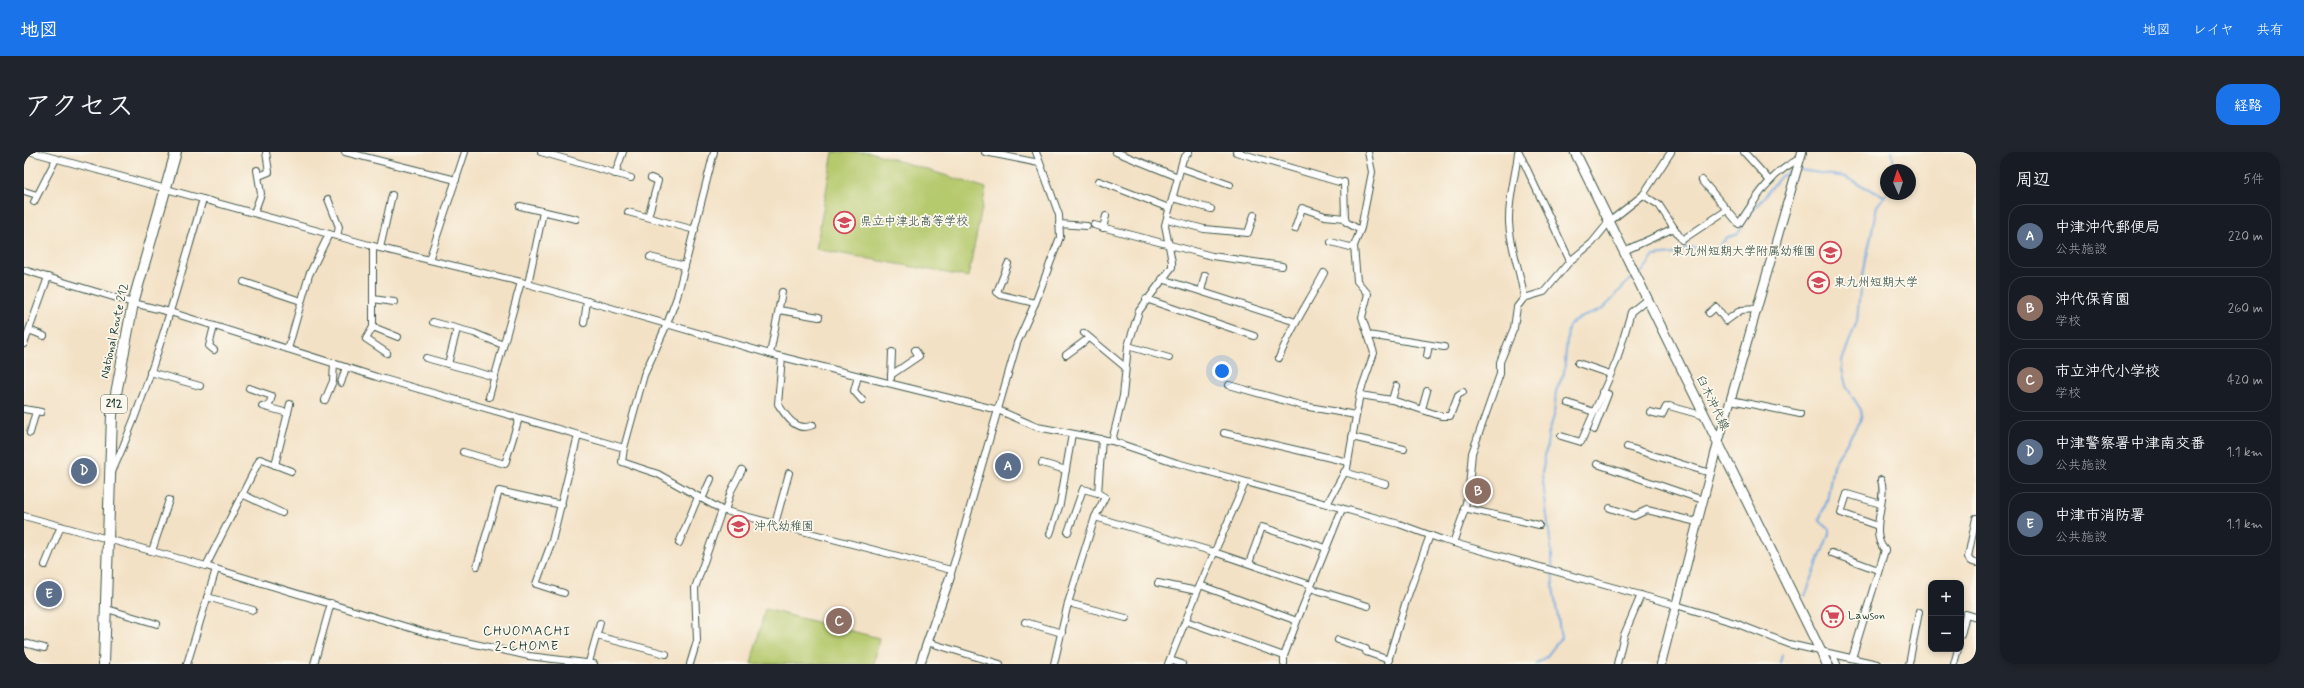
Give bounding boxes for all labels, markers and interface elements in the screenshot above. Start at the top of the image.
text: 地図 [20,18,58,43]
text: 地図 [2143,21,2171,39]
text: レイヤ [2193,21,2234,39]
text: 共有 [2256,21,2284,39]
button: 経路 [2216,84,2280,125]
text: アクセス [24,89,134,126]
north arrow [1880,164,1916,200]
text: 周辺 [2016,169,2050,191]
text: 5件 [2243,171,2264,188]
school or university icon: 県立中津北高等学校 [831,209,857,235]
place label: 県立中津北高等学校 [860,214,968,230]
text: 中津沖代郵便局 [2055,218,2160,238]
text: A [2026,228,2034,245]
text: 220 m [2228,228,2263,245]
school or university icon: 東九州短期大学附属幼稚園 [1818,239,1844,265]
text: 公共施設 [2055,241,2107,258]
place label: 東九州短期大学附属幼稚園 [1672,244,1816,260]
school or university icon: 東九州短期大学 [1806,270,1832,296]
place label: 東九州短期大学 [1834,275,1918,291]
street label: National Route 212 [97,282,133,380]
text: 沖代保育園 [2055,290,2130,310]
text: B [2026,300,2034,317]
text: 260 m [2228,300,2263,317]
text: 学校 [2055,313,2081,330]
your location [1212,361,1232,381]
text: 市立沖代小学校 [2055,362,2160,382]
text: C [2025,372,2035,389]
text: 420 m [2227,372,2263,389]
street label: 臼木沖代線 [1692,373,1732,433]
text: 学校 [2055,385,2081,402]
road number: 212 [101,395,127,413]
text: 中津警察署中津南交番 [2055,434,2205,454]
text: D [2026,444,2034,461]
text: 1.1 km [2226,444,2263,461]
pin: A [995,451,1021,481]
pin: D [71,456,97,486]
text: 公共施設 [2055,457,2107,474]
pin: B [1465,476,1491,506]
text: 中津市消防署 [2055,506,2145,526]
school or university icon: 沖代幼稚園 [725,514,751,540]
text: E [2026,516,2034,533]
text: 1.1 km [2226,516,2263,533]
place label: 沖代幼稚園 [754,519,814,535]
text: 公共施設 [2055,529,2107,546]
pin: E [36,579,62,609]
map controls [1928,580,1964,652]
button: + [1928,580,1964,616]
supermarket icon: Lawson [1819,603,1845,629]
pin: C [826,606,852,636]
place label: Lawson [1848,608,1885,624]
button: − [1928,616,1964,652]
district label: CHUOMACHI 2-CHOME [483,623,571,655]

